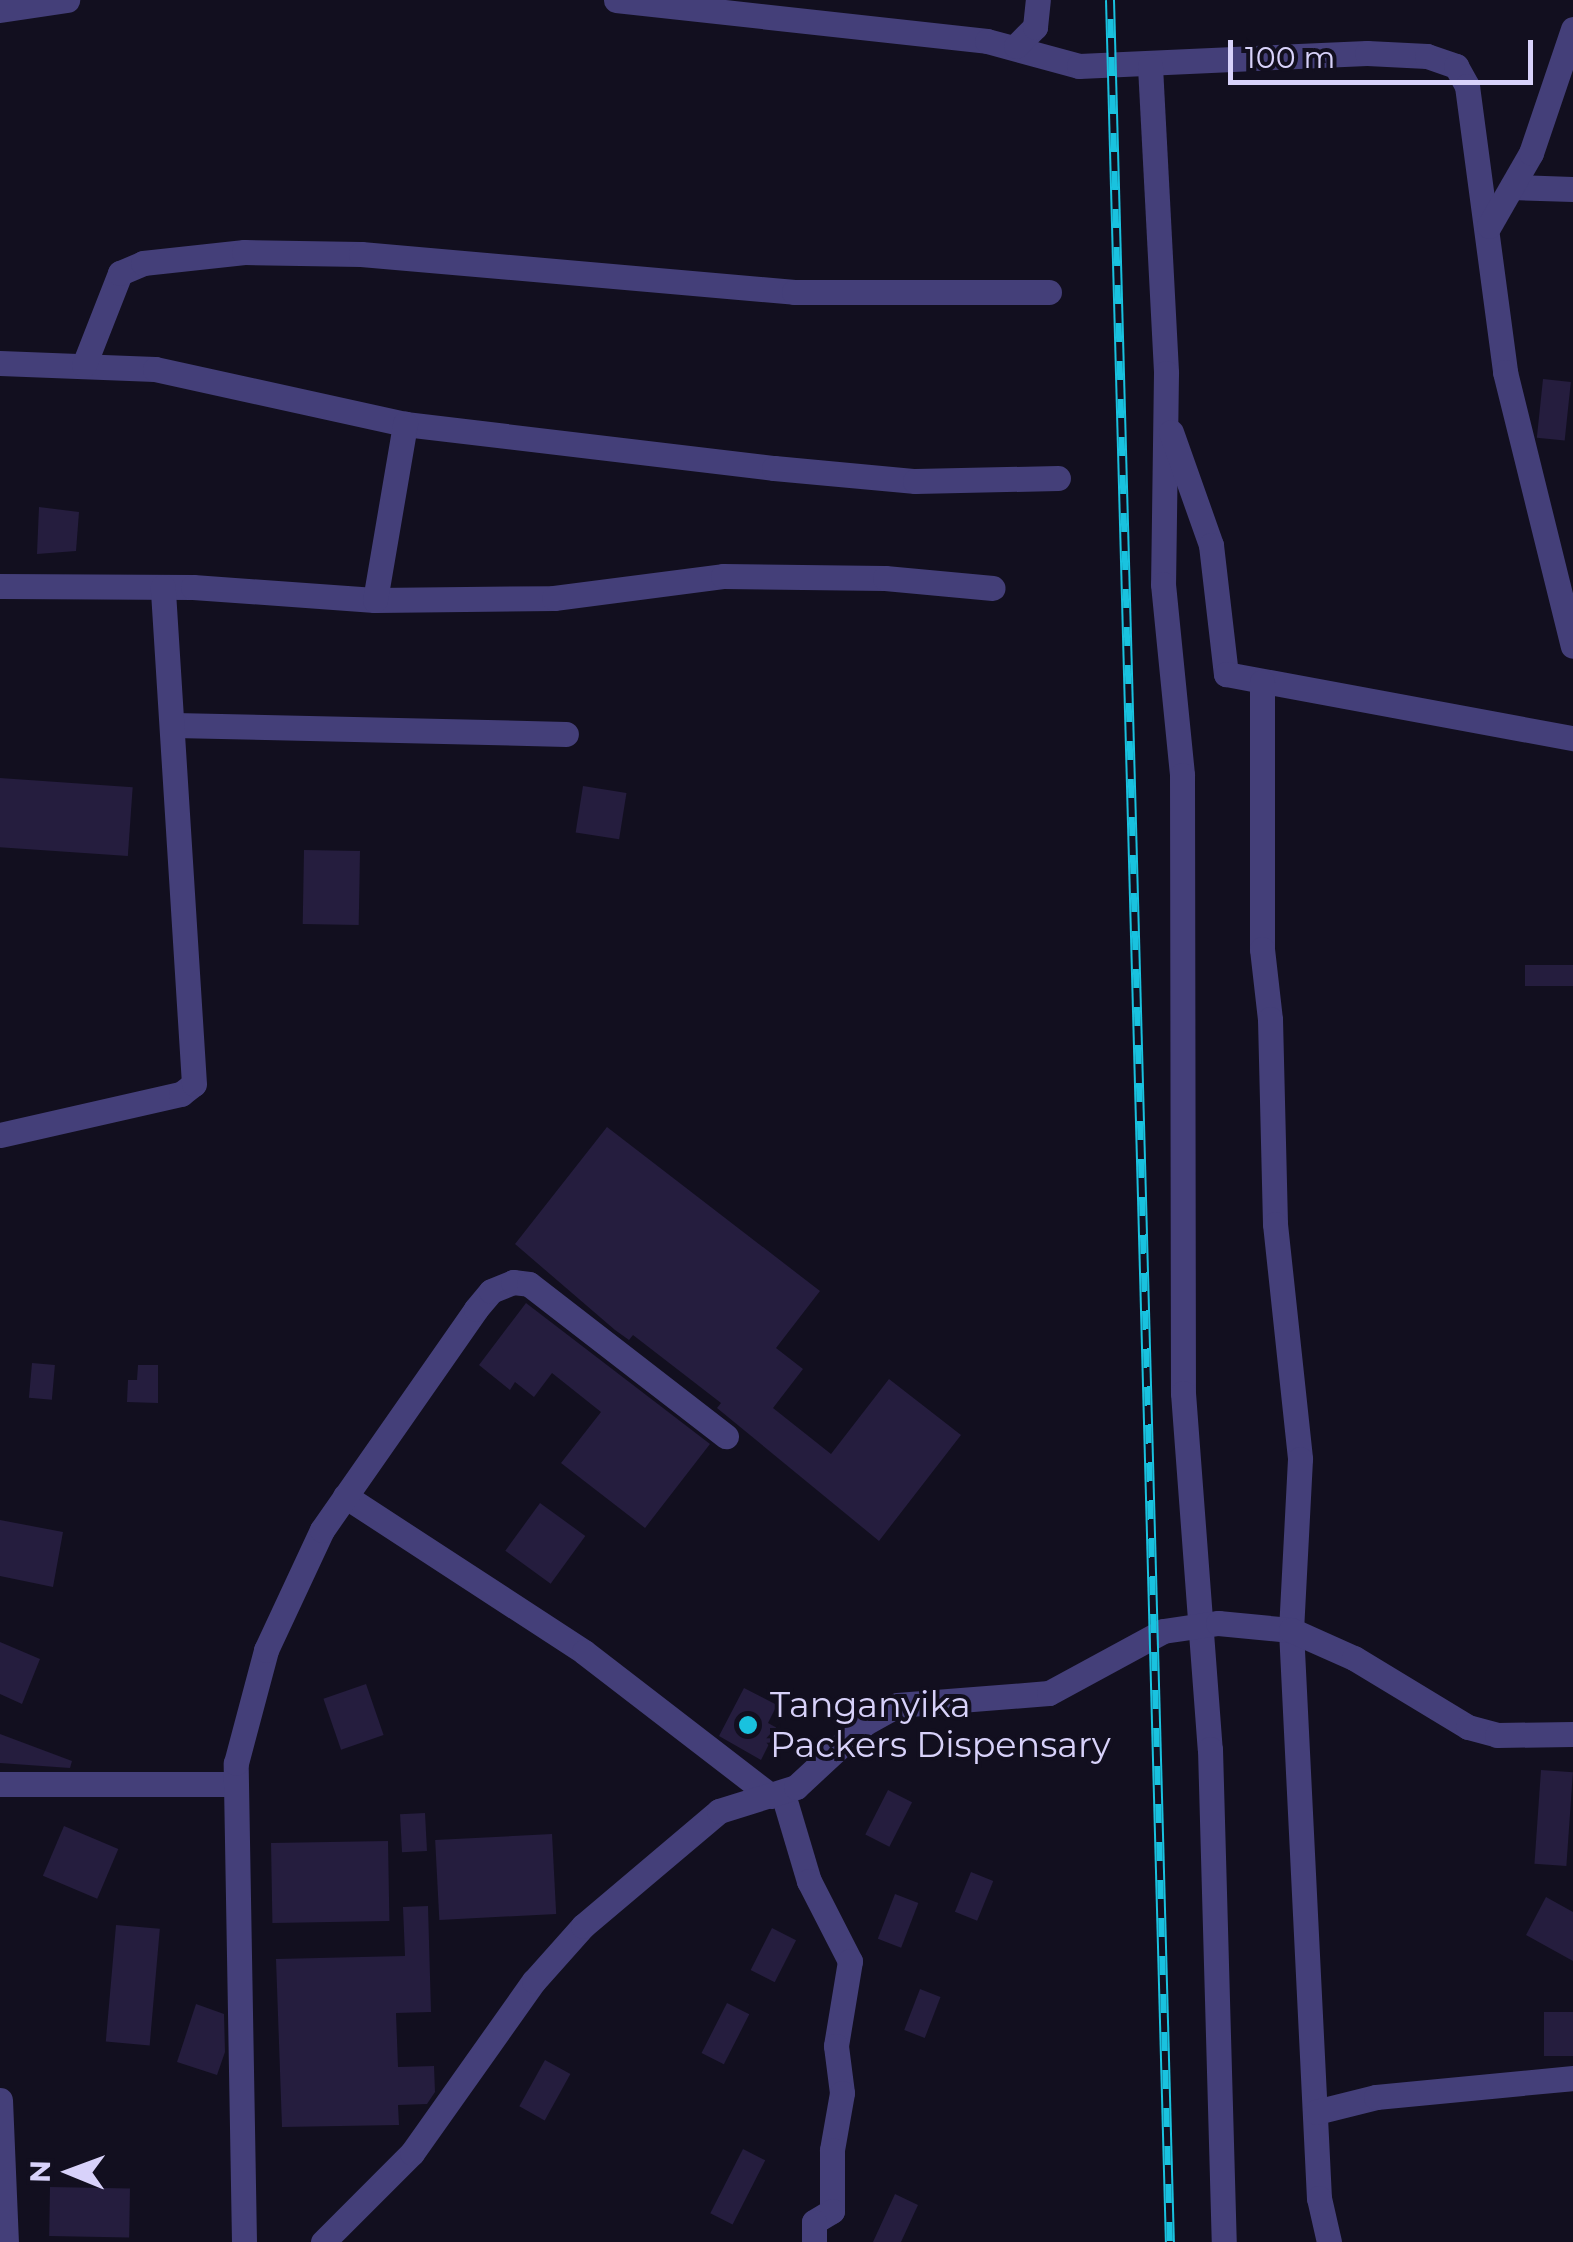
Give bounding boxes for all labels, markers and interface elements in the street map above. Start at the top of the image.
scale bar [1233,20,1538,82]
text: 100 m [1245,39,1335,76]
place label: Tanganyika Packers Dispensary [770,1684,1111,1766]
marker: Tanganyika Packers Dispensary [735,1712,761,1738]
north arrow [20,2122,120,2222]
text: N [23,2160,57,2183]

